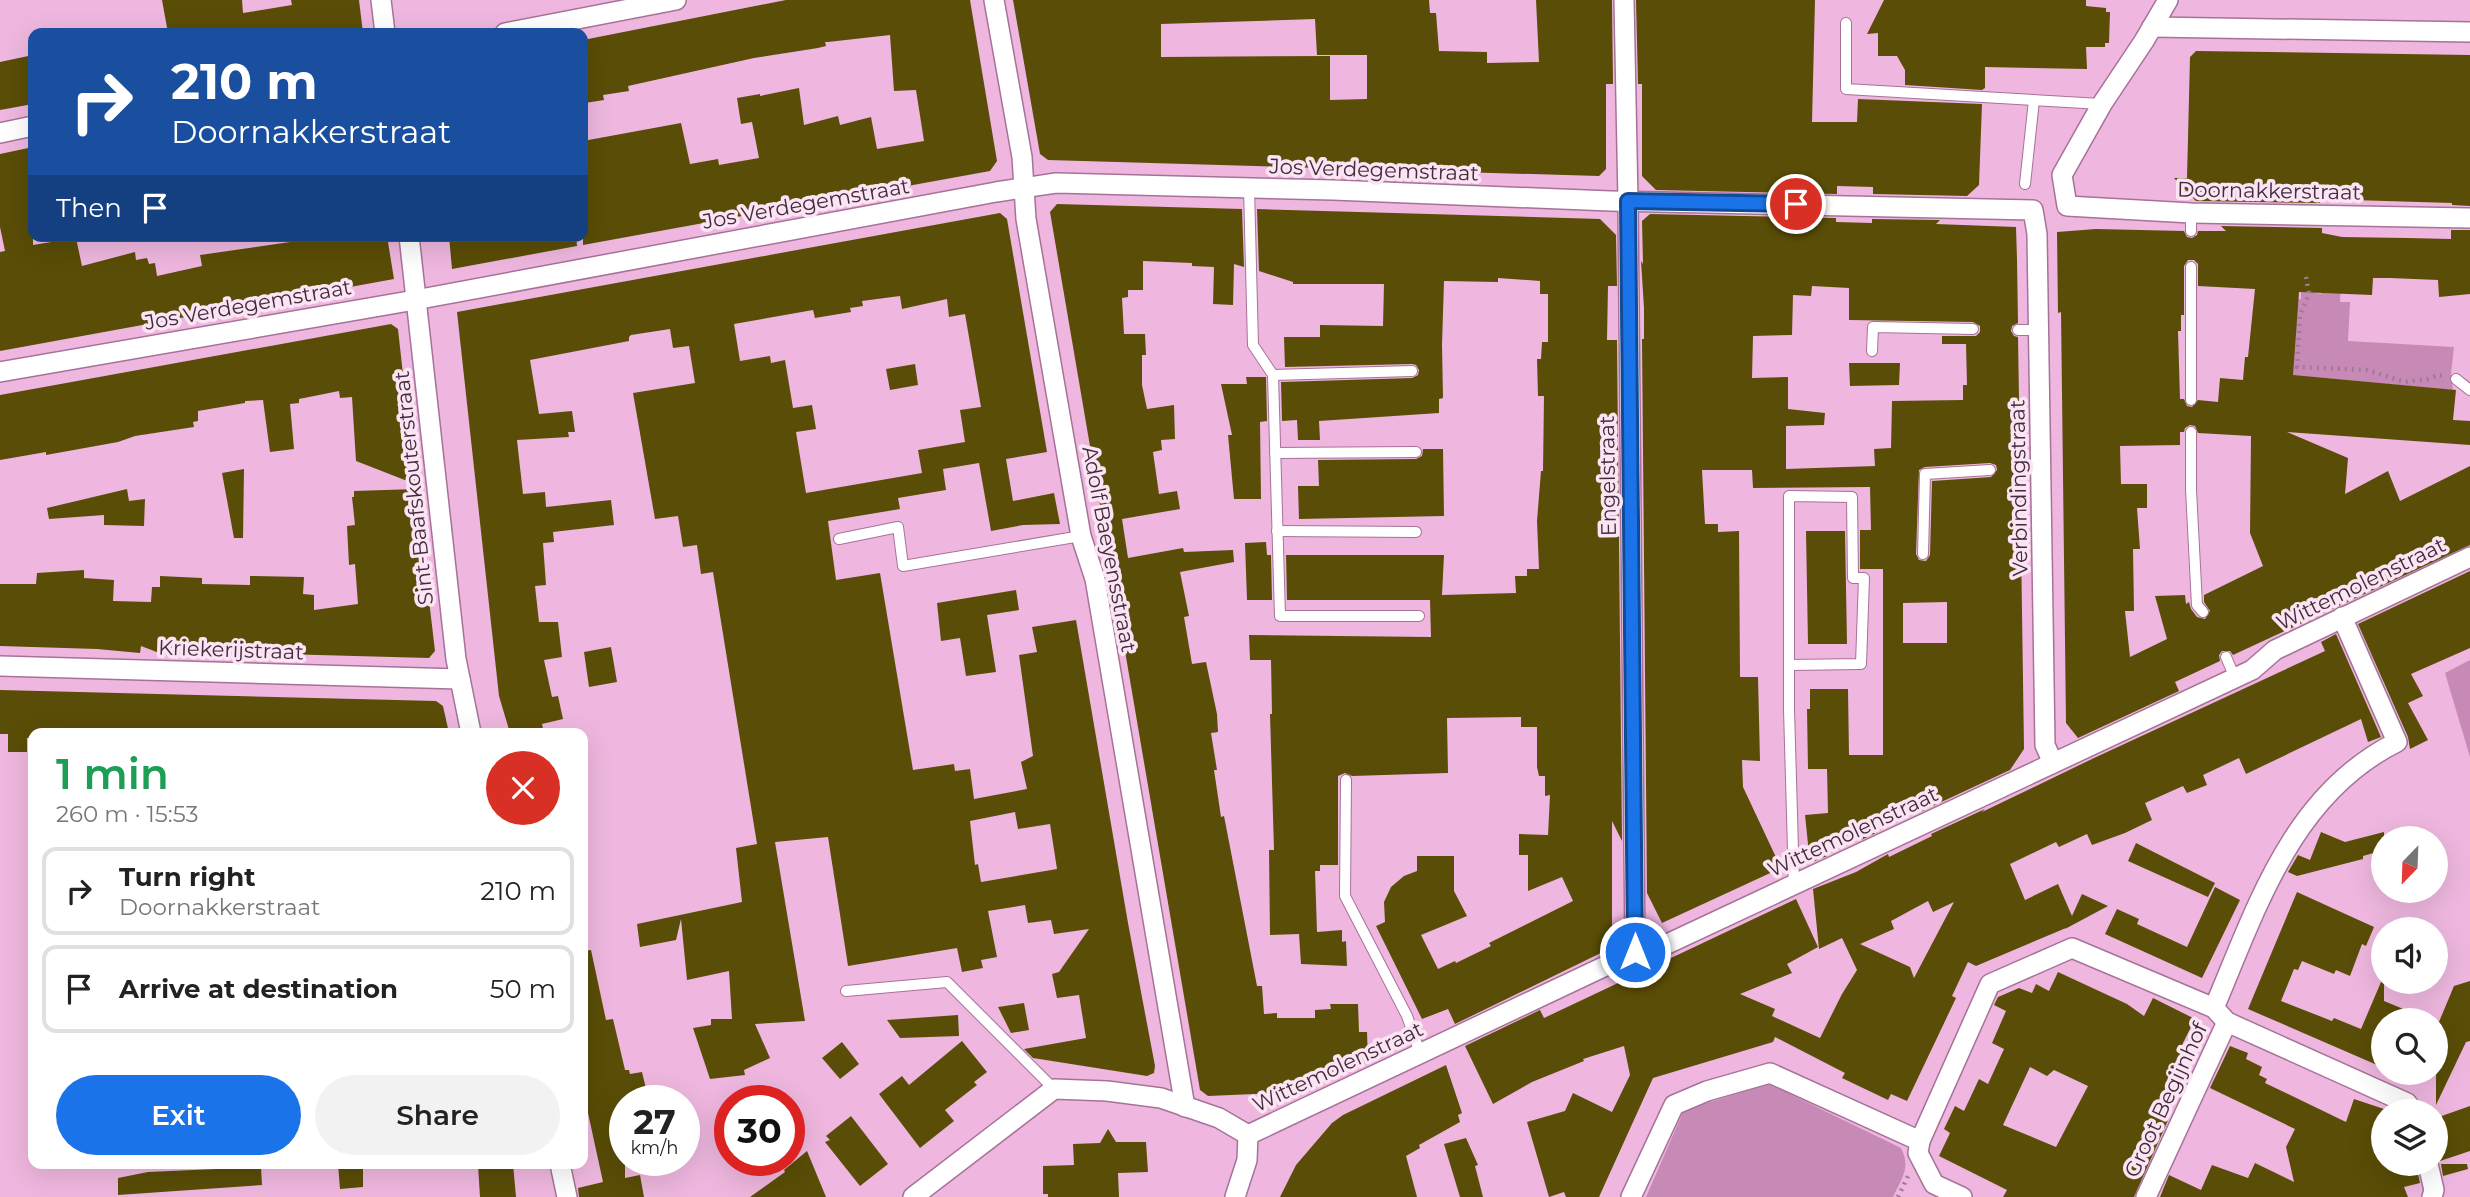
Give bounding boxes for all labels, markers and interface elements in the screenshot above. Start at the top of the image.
text: 210 m [171,52,318,111]
icon: right [56,56,147,147]
text: Doornakkerstraat [171,112,451,151]
street label: Jos Verdegemstraat [1268,153,1479,186]
street label: Jos Verdegemstraat [699,173,911,234]
pin [1766,174,1826,234]
street label: Doornakkerstraat [2177,176,2361,205]
icon: arrive [1777,185,1815,223]
icon: arrive [136,189,174,227]
text: Then [56,192,122,224]
street label: Jos Verdegemstraat [141,274,353,335]
street label: Sint-Baafskouterstraat [389,370,438,606]
street label: Verbindingstraat [2004,399,2033,577]
street label: Engelstraat [1594,415,1621,537]
street label: Adolf Baeyensstraat [1077,444,1142,654]
street label: Wittemolenstraat [2272,532,2449,635]
street label: Kriekerijstraat [158,634,304,665]
text: 1 min [56,748,169,800]
button: close [486,751,560,825]
street label: Wittemolenstraat [1764,781,1942,882]
text: 260 m · 15:53 [56,800,199,828]
north arrow [2371,826,2448,903]
map controls [2371,826,2448,1176]
text: Turn right [119,861,255,893]
icon: right [60,872,98,910]
text: 210 m [480,875,556,907]
text: Doornakkerstraat [119,893,320,921]
position arrow [1598,915,1672,989]
button: sound [2371,917,2448,994]
icon: arrive [60,970,98,1008]
text: Arrive at destination [119,973,398,1005]
text: 50 m [490,973,556,1005]
button: search [2371,1008,2448,1085]
street label: Wittemolenstraat [1249,1016,1427,1117]
street label: Groot Begijnhof [2119,1018,2213,1181]
button: Exit [56,1075,301,1155]
button: Share [315,1075,560,1155]
speed limit sign: 30 [714,1085,805,1176]
button: layers [2371,1099,2448,1176]
text: 27 [633,1100,676,1143]
text: km/h [630,1137,679,1159]

